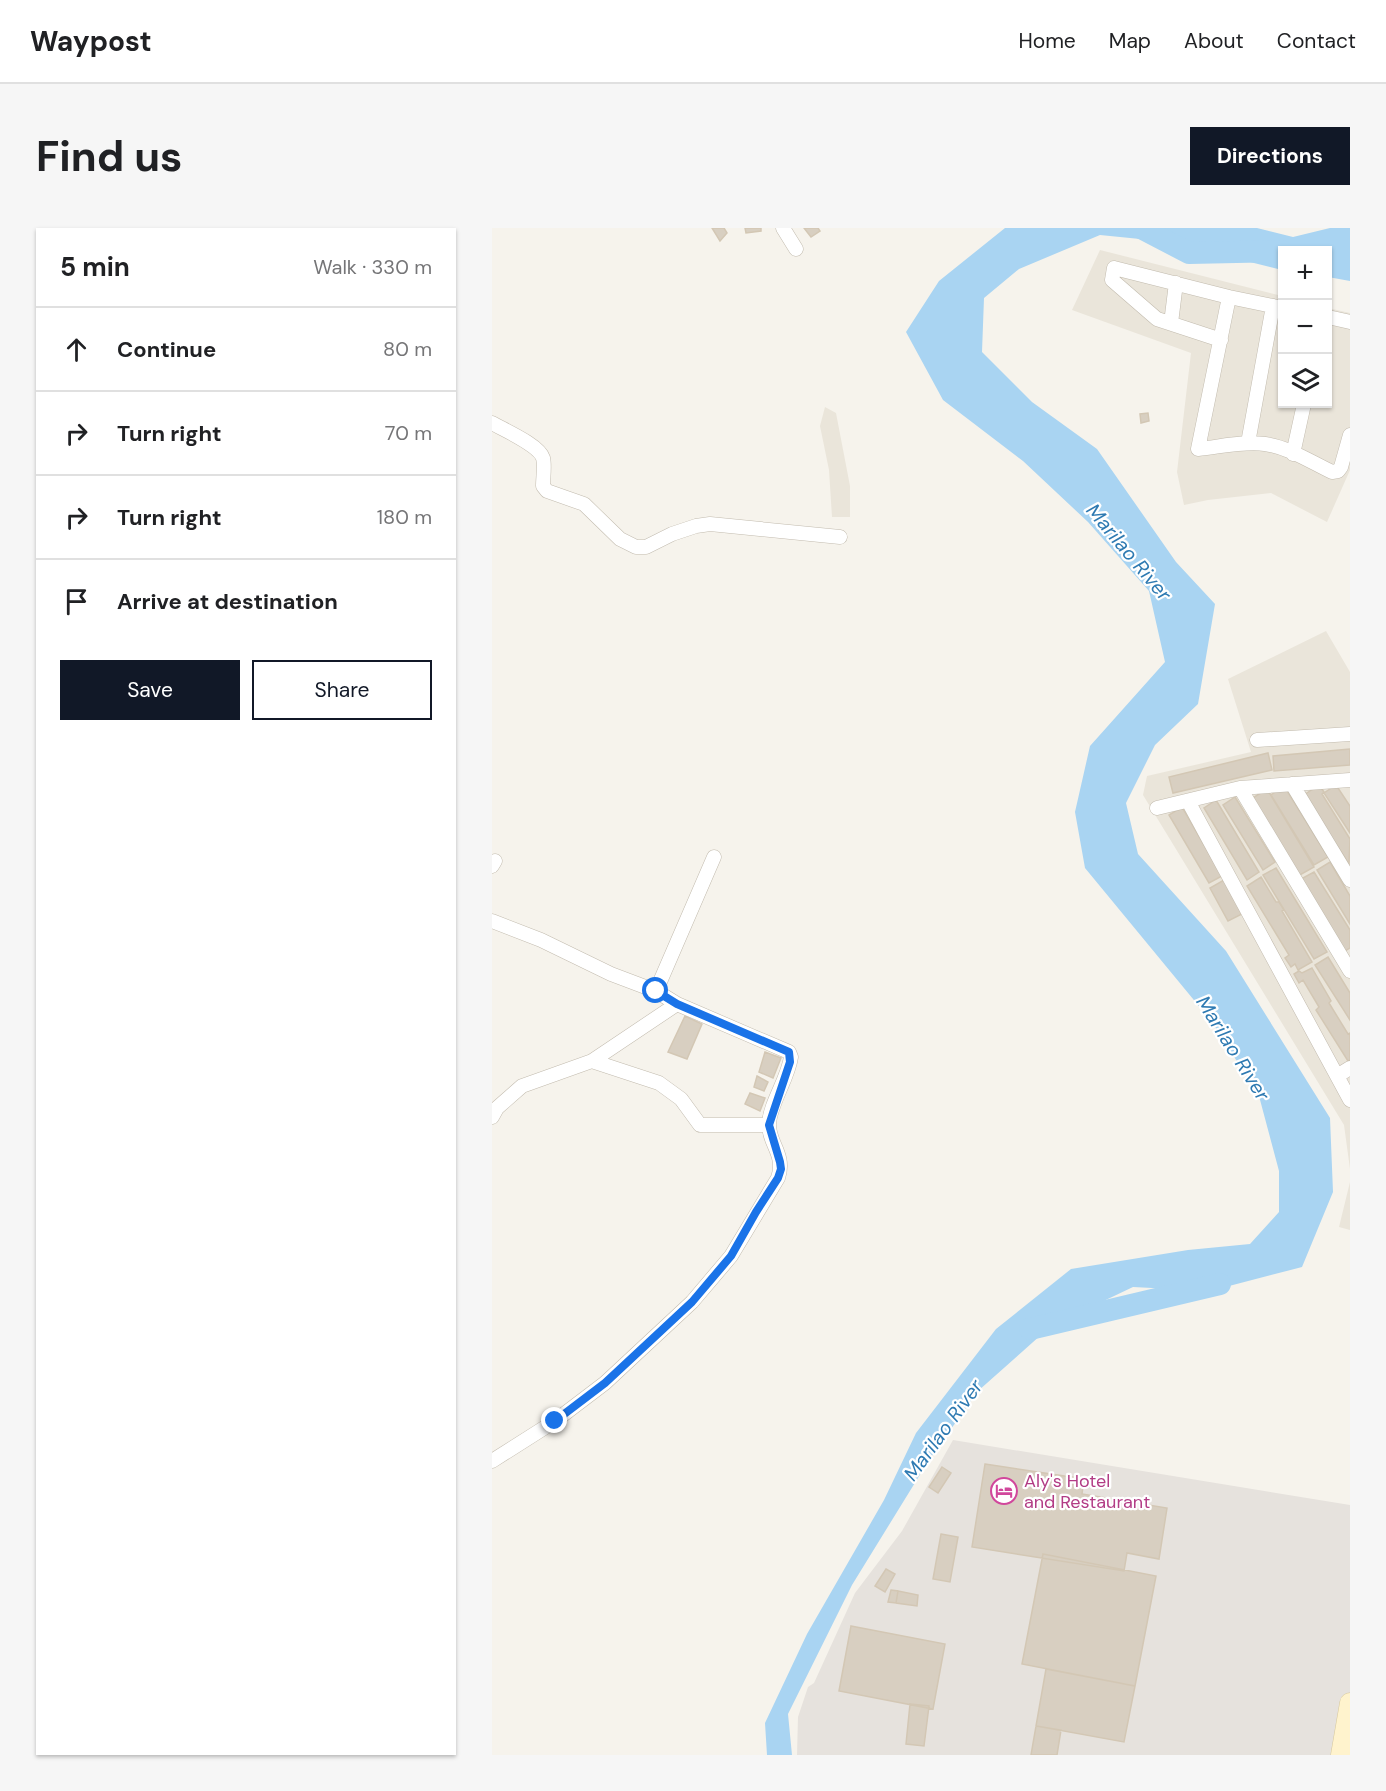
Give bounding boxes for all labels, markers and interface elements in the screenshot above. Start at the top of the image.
text: Waypost [30,23,152,60]
text: Home [1018,27,1076,55]
text: Map [1109,27,1151,55]
text: About [1184,27,1244,55]
text: Contact [1277,27,1356,55]
button: Directions [1190,127,1350,185]
text: Find us [36,129,182,184]
map controls [1278,246,1332,408]
button: + [1278,246,1332,300]
text: 5 min [60,250,130,284]
text: Walk · 330 m [313,254,432,280]
button: − [1278,300,1332,354]
icon: ahead [60,333,93,366]
text: Continue [117,335,216,364]
text: 80 m [383,336,432,362]
button: layers [1278,354,1332,408]
icon: right [60,417,93,450]
text: Turn right [117,419,222,448]
text: 70 m [385,420,432,446]
water label: Marilao River [1081,498,1178,606]
icon: right [60,501,93,534]
text: Turn right [117,503,222,532]
text: 180 m [377,504,432,530]
icon: arrive [60,585,93,618]
text: Arrive at destination [117,587,338,616]
button: Save [60,660,240,720]
button: Share [252,660,432,720]
route start [642,977,668,1003]
water label: Marilao River [1190,991,1276,1106]
water label: Marilao River [897,1374,989,1486]
route end [541,1407,567,1433]
place label: Aly's Hotel and Restaurant [1024,1469,1150,1514]
hotel icon: Aly's Hotel and Restaurant [989,1476,1019,1506]

